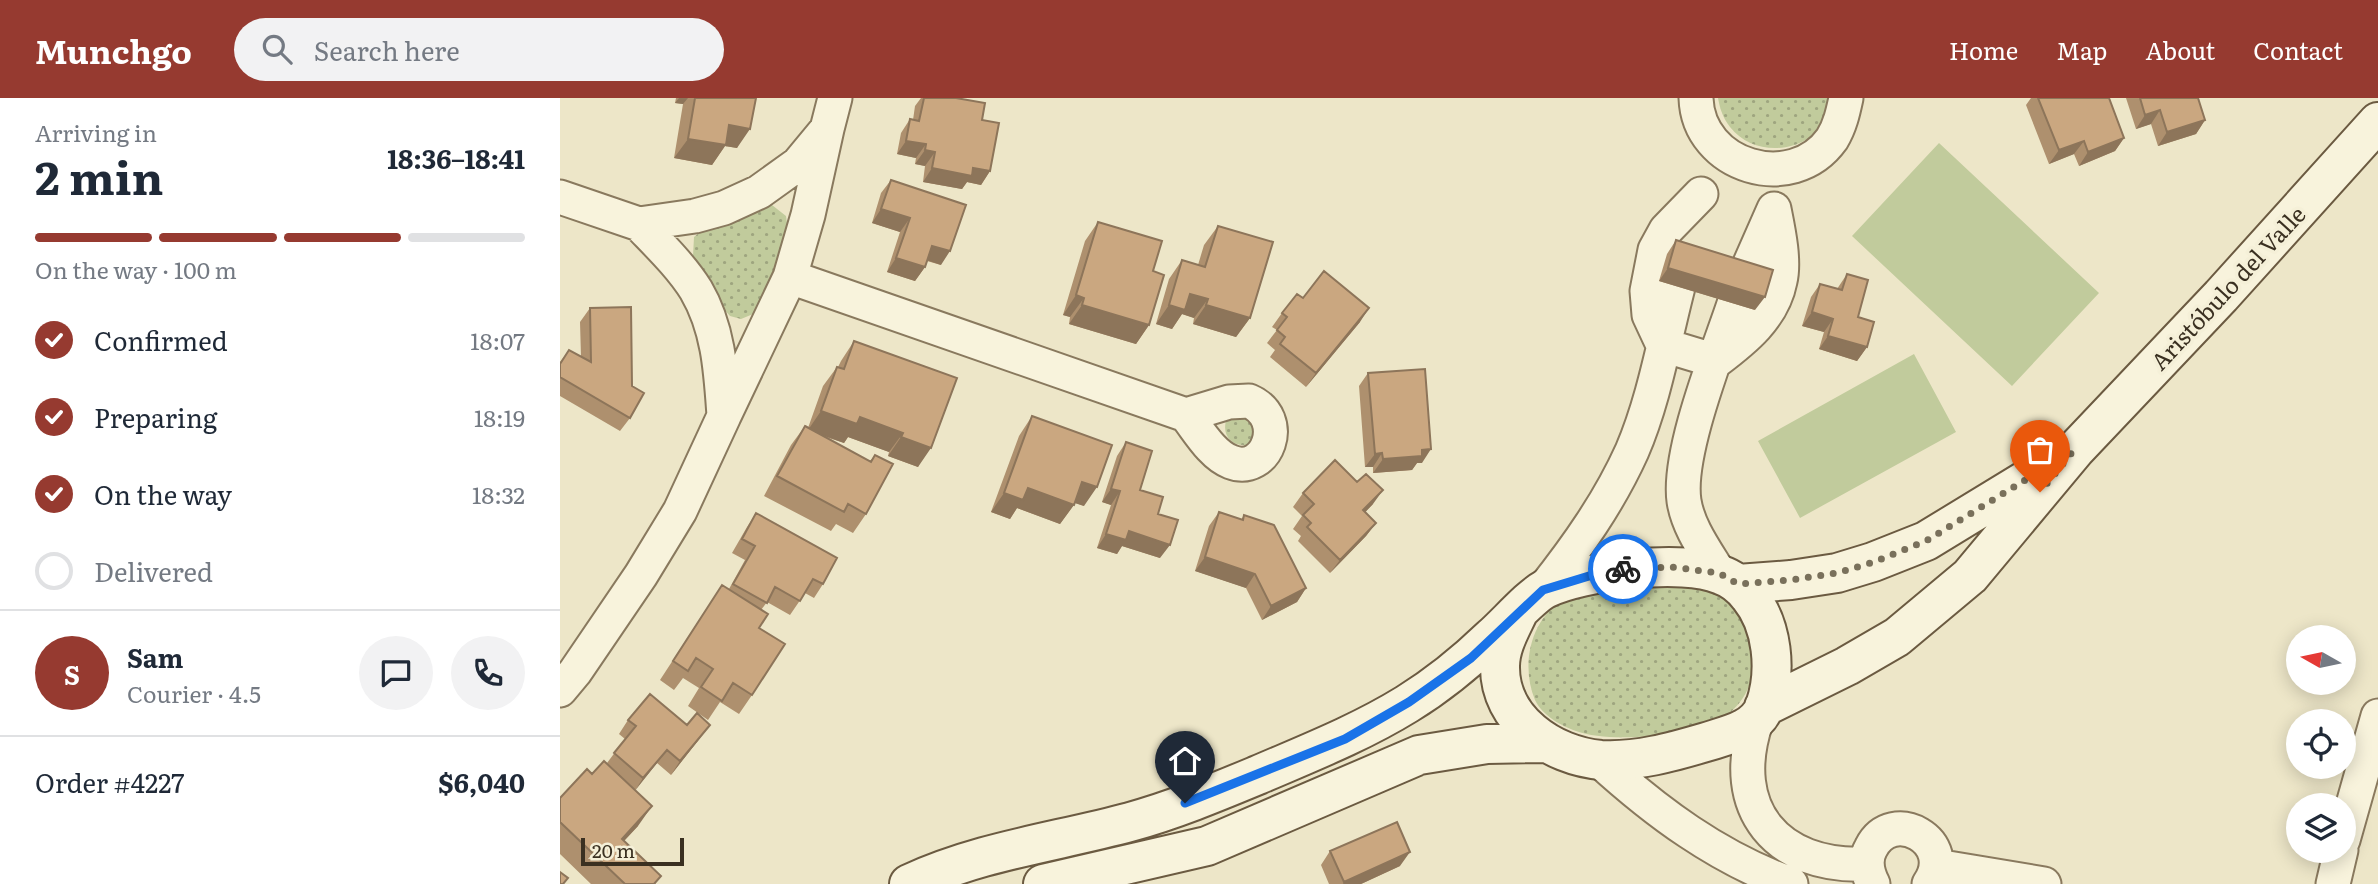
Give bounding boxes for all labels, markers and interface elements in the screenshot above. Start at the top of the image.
search box [234,18,724,81]
text: Munchgo [35,25,192,74]
icon: search [258,30,296,68]
text: Search here [314,30,460,69]
text: Home [1949,32,2018,67]
text: Map [2056,32,2107,67]
text: About [2145,32,2215,67]
text: Contact [2253,32,2343,67]
text: Arriving in [35,115,157,149]
text: 18:36–18:41 [387,138,525,177]
text: 2 min [35,141,164,209]
street label: Aristóbulo del Valle [2142,197,2312,377]
text: On the way · 100 m [35,252,237,286]
text: Confirmed [94,320,228,359]
icon: check [35,321,73,359]
text: 18:07 [470,323,525,357]
text: Preparing [94,397,217,436]
icon: check [35,398,73,436]
text: 18:19 [474,400,525,434]
pin [2010,420,2070,492]
icon: bag [2021,431,2059,469]
text: On the way [94,474,232,513]
icon: check [35,475,73,513]
text: 18:32 [472,477,525,511]
courier [1588,534,1658,604]
icon: bike [1604,550,1642,588]
text: Delivered [94,551,213,590]
north arrow [2286,625,2356,695]
map controls [2286,625,2356,863]
button: chat [359,636,433,710]
button: phone [451,636,525,710]
text: Sam [127,637,183,676]
text: S [64,654,80,693]
text: Courier · 4.5 [127,676,261,710]
button: locate [2286,709,2356,779]
pin [1155,731,1215,803]
icon: home [1166,742,1204,780]
text: Order #4227 [35,762,184,801]
text: $6,040 [438,762,525,801]
button: layers [2286,793,2356,863]
scale bar [581,835,684,867]
text: 20 m [592,836,635,864]

